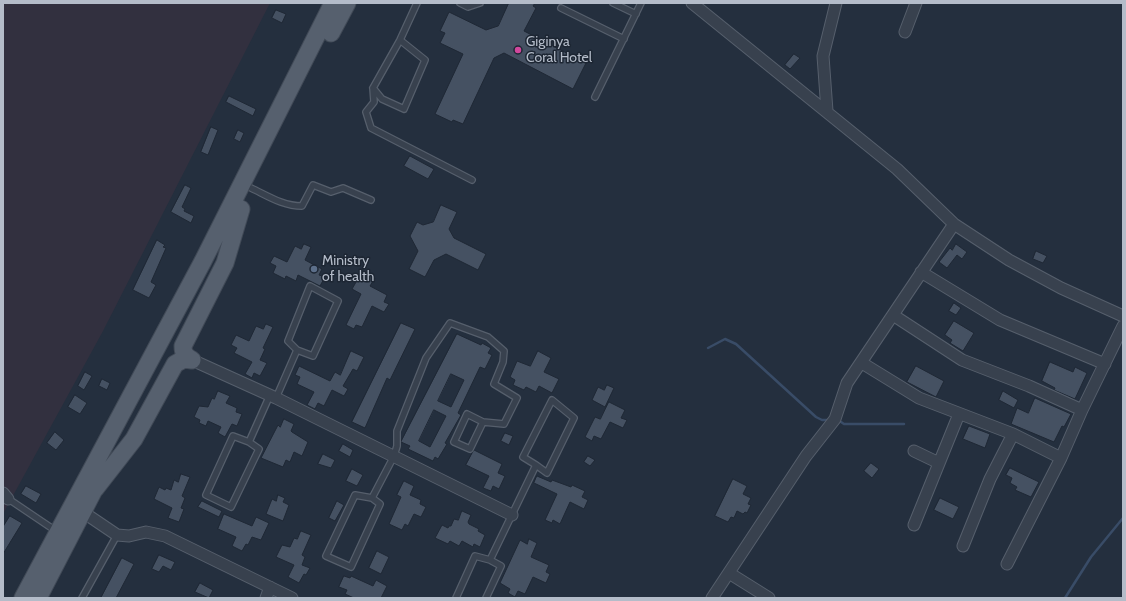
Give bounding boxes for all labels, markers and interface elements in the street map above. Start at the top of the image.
place label: Giginya Coral Hotel [526,34,592,66]
marker: Giginya Coral Hotel [513,45,523,55]
place label: Ministry of health [322,253,374,286]
marker: Ministry of health [309,264,319,274]

